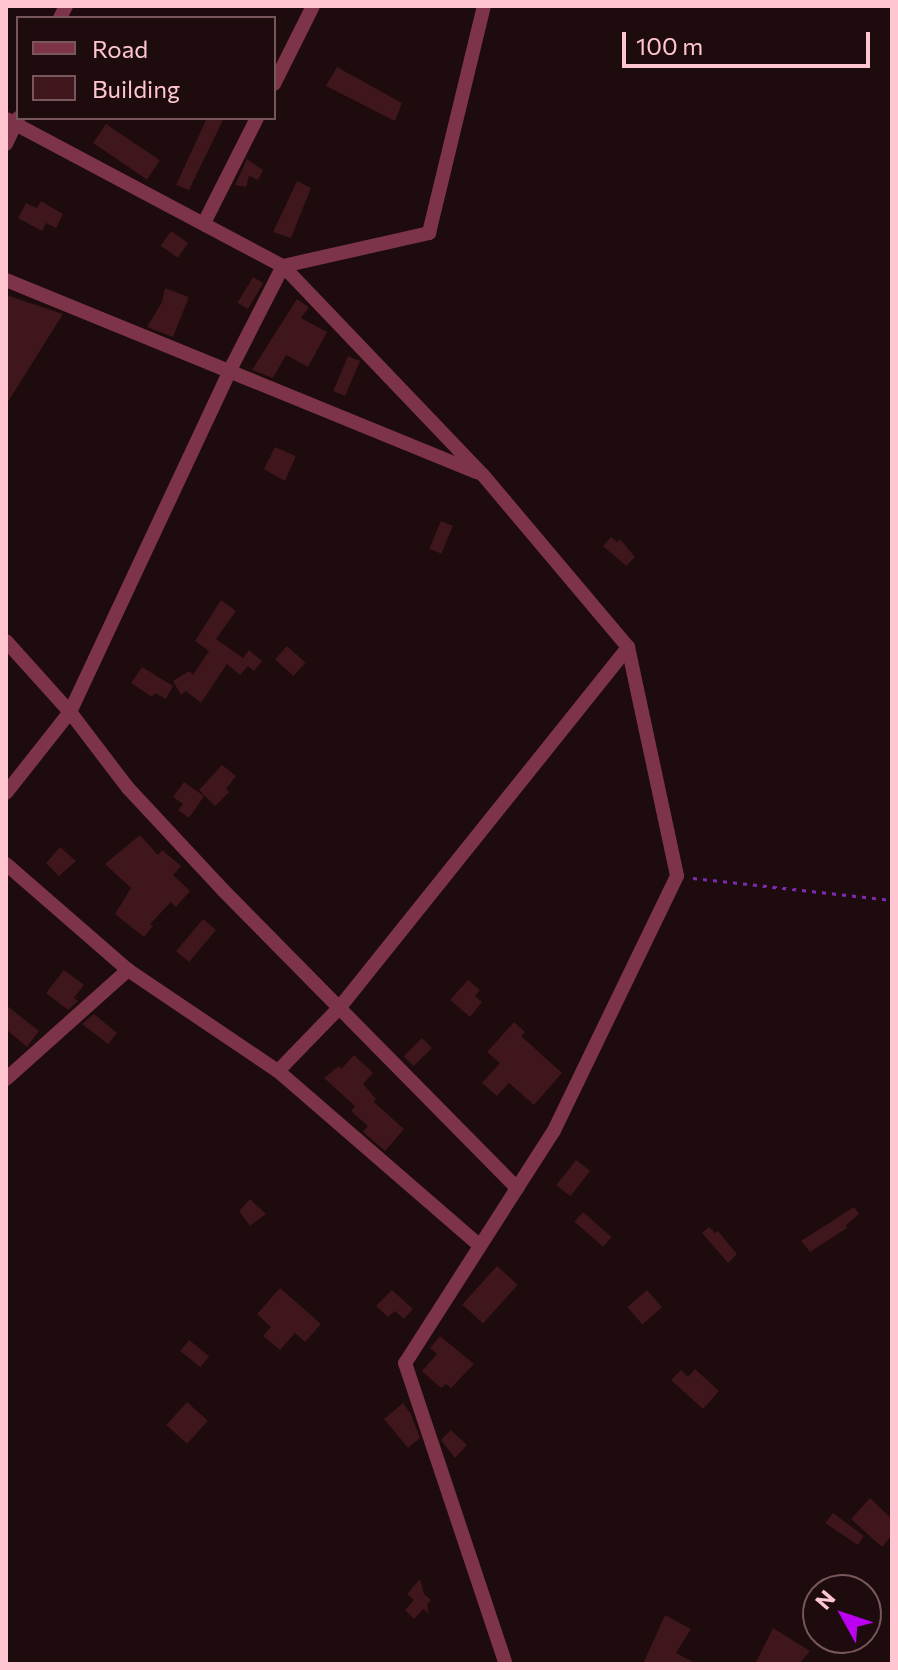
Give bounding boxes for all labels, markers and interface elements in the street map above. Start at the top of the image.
legend [16,16,276,120]
scale bar [626,16,874,66]
text: 100 m [636,31,703,60]
text: Road [92,34,148,63]
text: Building [92,74,180,103]
north arrow [802,1574,882,1654]
text: N [809,1585,840,1615]

